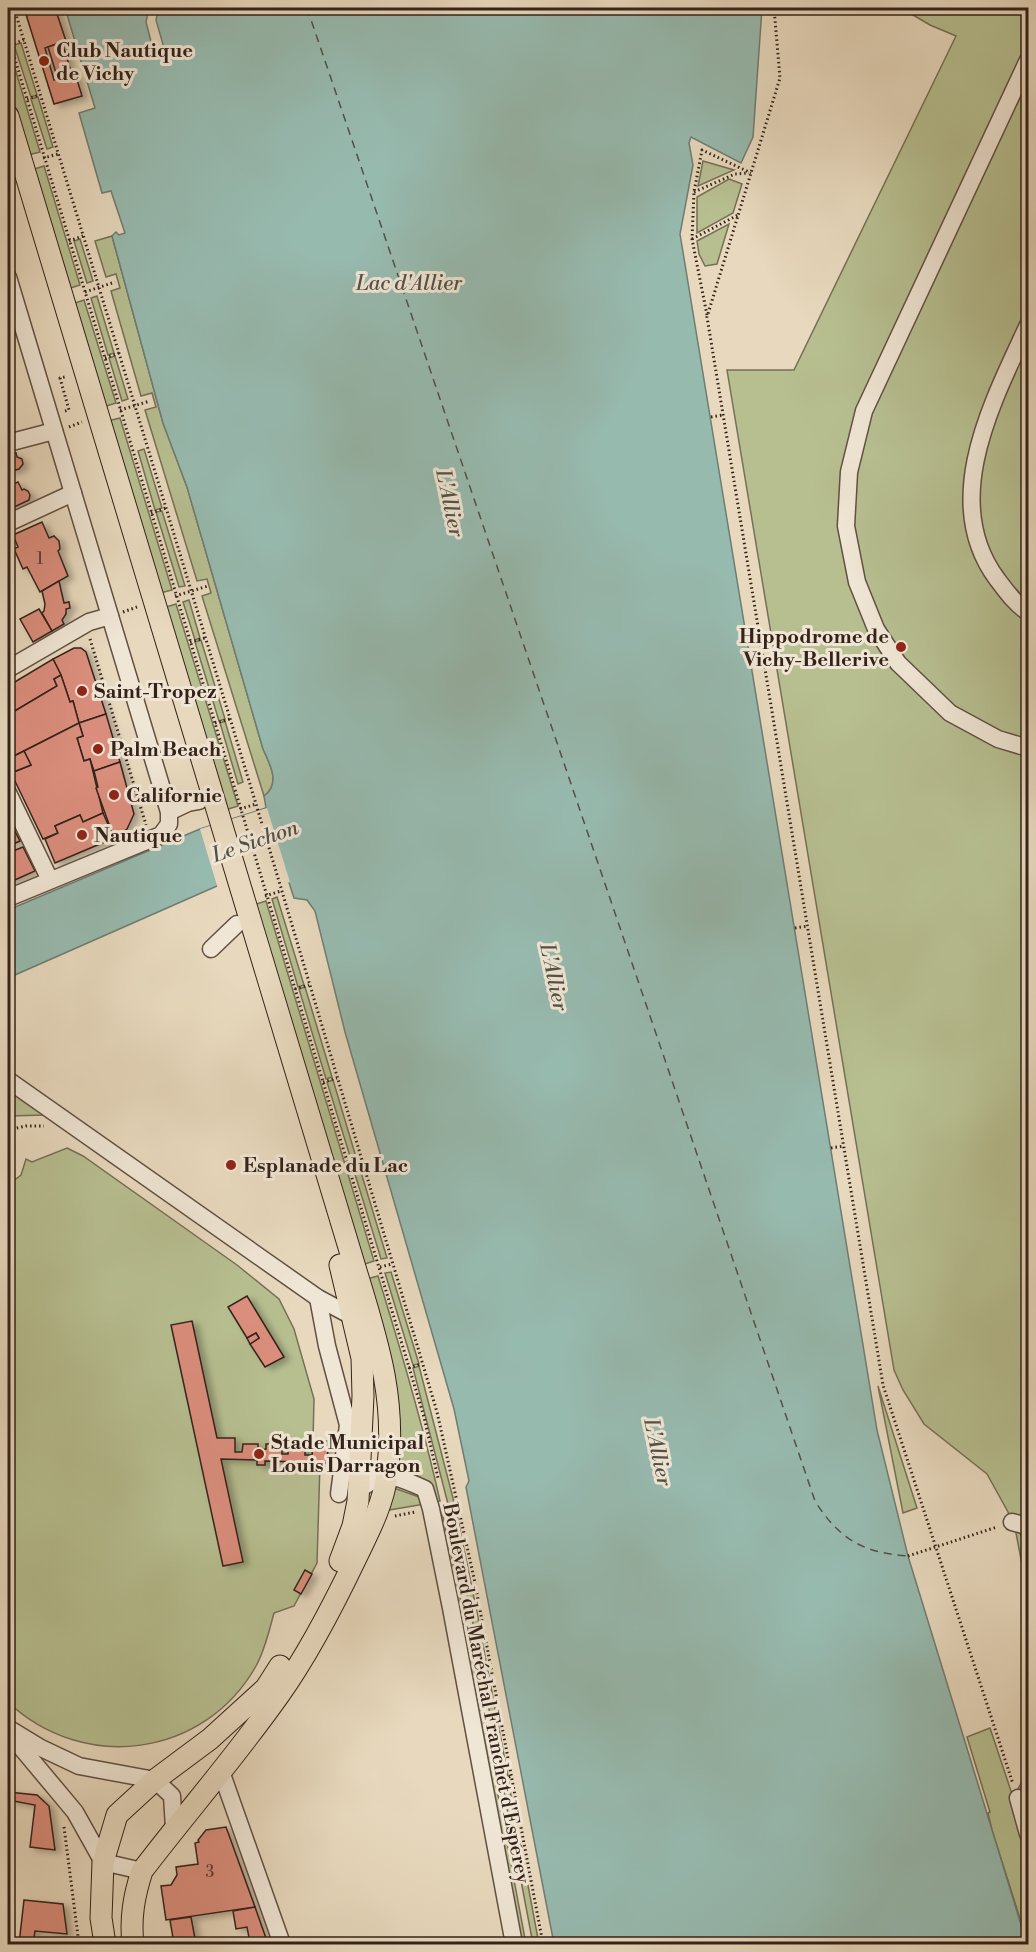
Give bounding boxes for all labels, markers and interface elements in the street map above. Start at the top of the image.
place label: Club Nautique de Vichy [56,39,193,87]
marker: Club Nautique de Vichy [37,54,51,68]
water label: Lac d'Allier [355,271,463,297]
water label: L'Allier [429,466,469,540]
house number: 1 [37,549,44,569]
place label: Hippodrome de Vichy-Bellerive [739,625,889,673]
marker: Hippodrome de Vichy-Bellerive [894,640,908,654]
place label: Saint-Tropez [94,680,216,705]
marker: Saint-Tropez [75,684,89,698]
place label: Palm Beach [110,738,222,763]
marker: Palm Beach [91,742,105,756]
place label: Californie [126,784,222,809]
marker: Californie [107,788,121,802]
water label: Le Sichon [208,815,302,869]
place label: Nautique [94,824,182,849]
marker: Nautique [75,828,89,842]
water label: L'Allier [533,940,573,1014]
place label: Esplanade du Lac [243,1154,408,1179]
marker: Esplanade du Lac [224,1158,238,1172]
water label: L'Allier [637,1415,677,1489]
place label: Stade Municipal Louis Darragon [271,1431,424,1479]
marker: Stade Municipal Louis Darragon [252,1447,266,1461]
street label: Boulevard du Maréchal Franchet d'Esperey [436,1500,535,1886]
house number: 3 [206,1862,215,1882]

